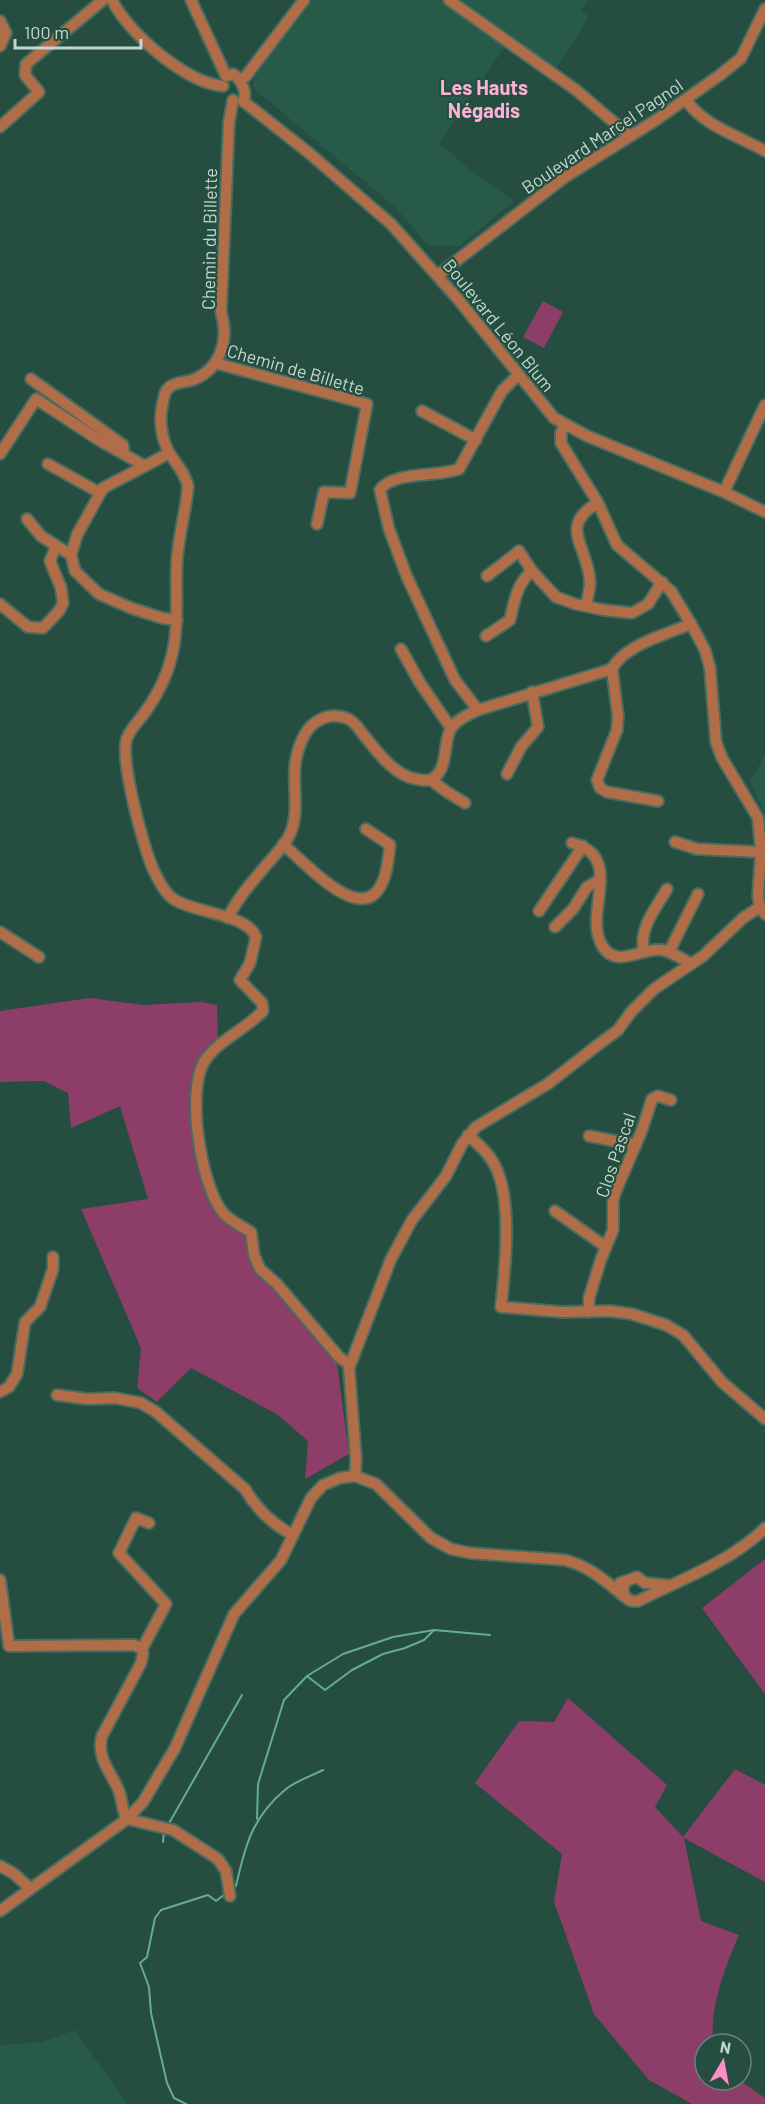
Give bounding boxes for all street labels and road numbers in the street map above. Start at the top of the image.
street label: Boulevard Marcel Pagnol [517,74,687,198]
street label: Chemin du Billette [197,168,221,310]
street label: Boulevard Léon Blum [439,254,559,396]
street label: Chemin de Billette [225,339,367,399]
street label: Clos Pascal [590,1110,640,1200]

